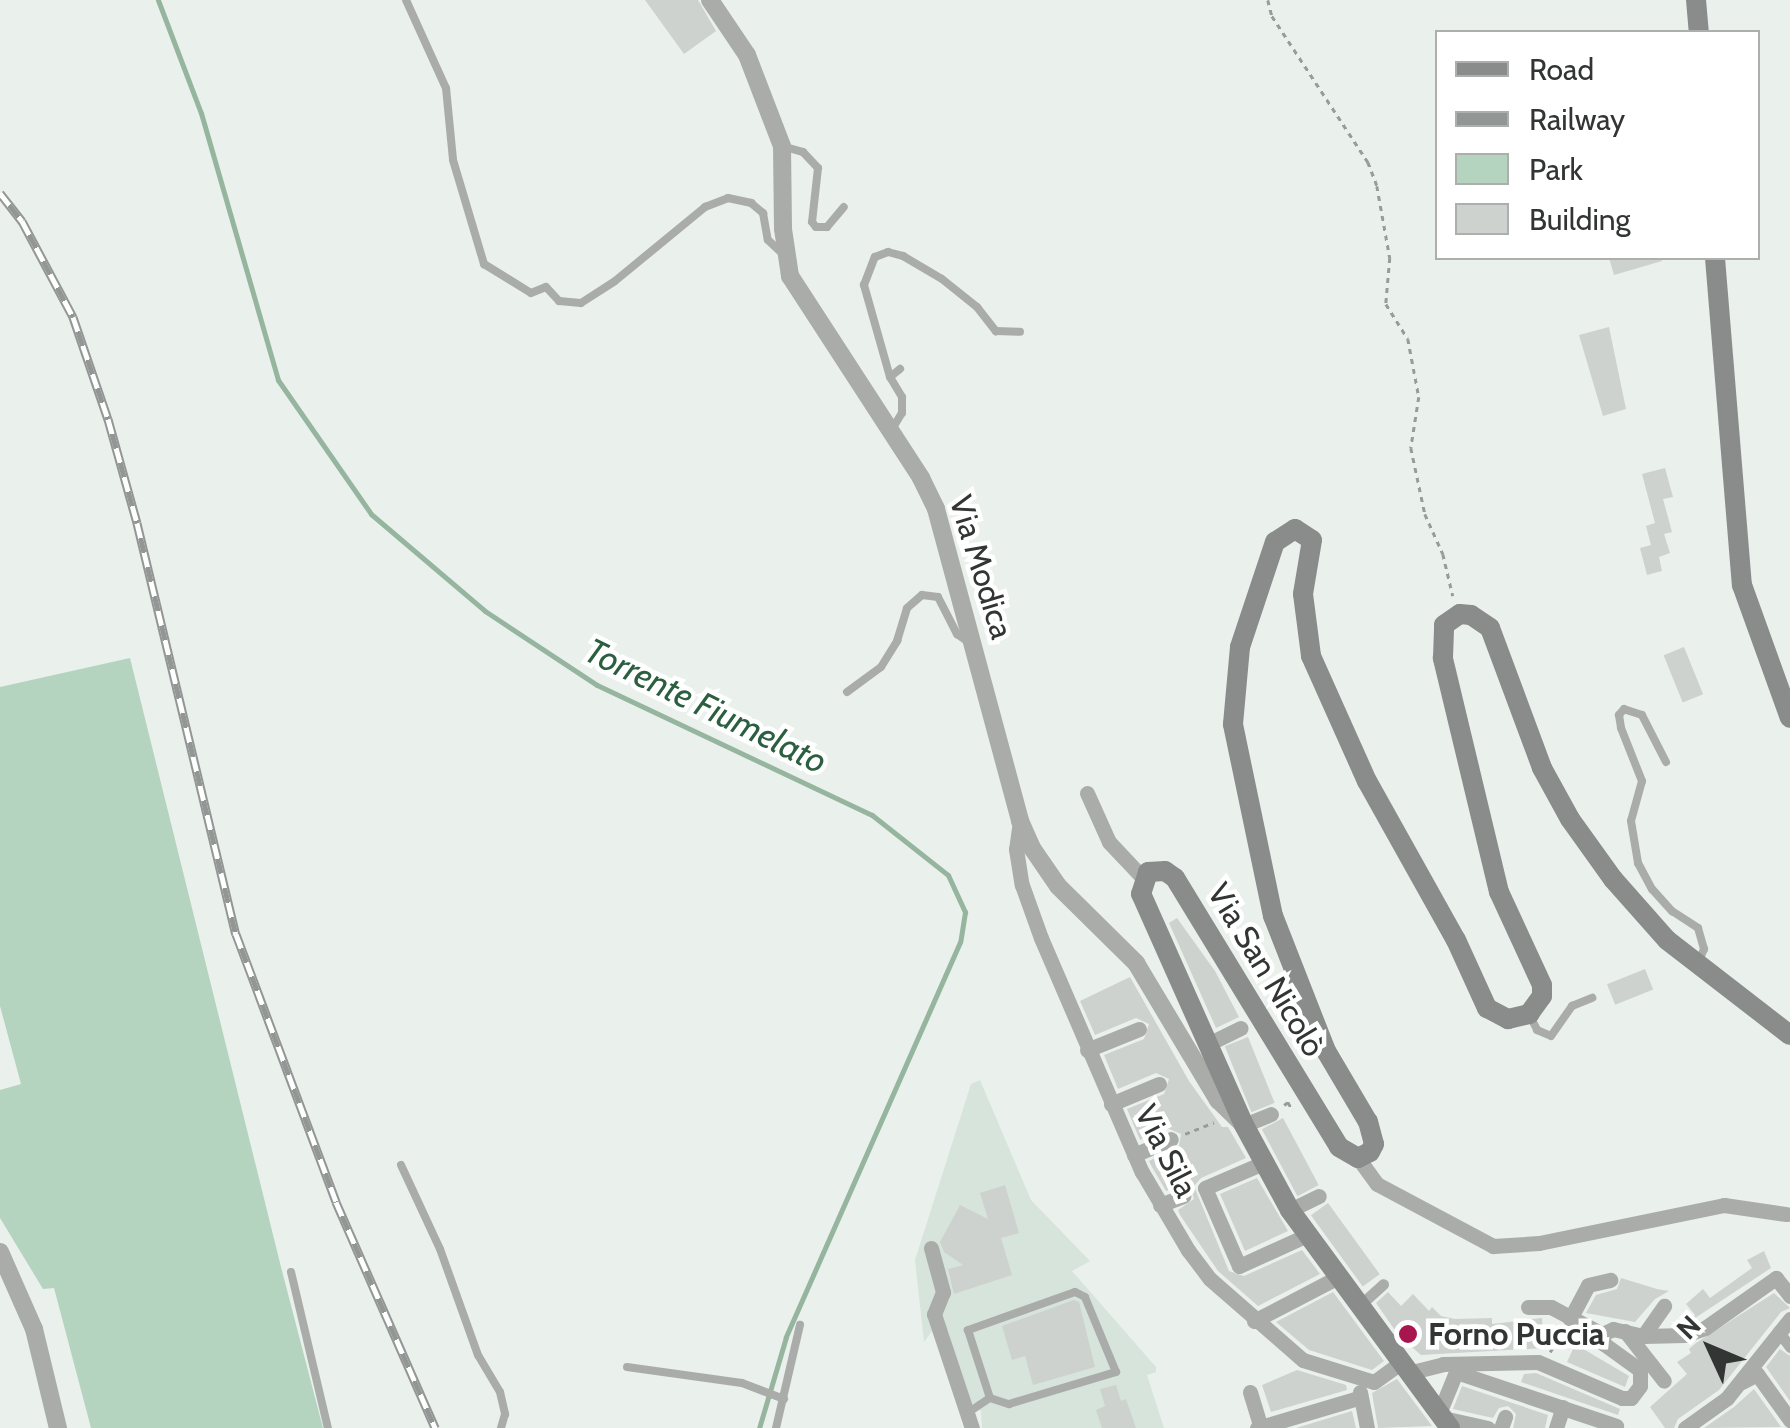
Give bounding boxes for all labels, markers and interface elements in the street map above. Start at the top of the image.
legend [1435,30,1760,260]
text: Road [1529,51,1594,88]
text: Railway [1529,101,1625,138]
text: Park [1529,151,1583,188]
text: Building [1529,201,1631,238]
street label: Via Modica [941,491,1021,643]
water label: Torrente Fiumelato [578,629,834,783]
street label: Via San Nicolò [1199,876,1333,1064]
street label: Via Sila [1127,1098,1205,1204]
north arrow [1660,1298,1760,1398]
text: N [1669,1308,1708,1346]
place label: Forno Puccia [1428,1315,1605,1353]
marker: Forno Puccia [1397,1323,1419,1345]

